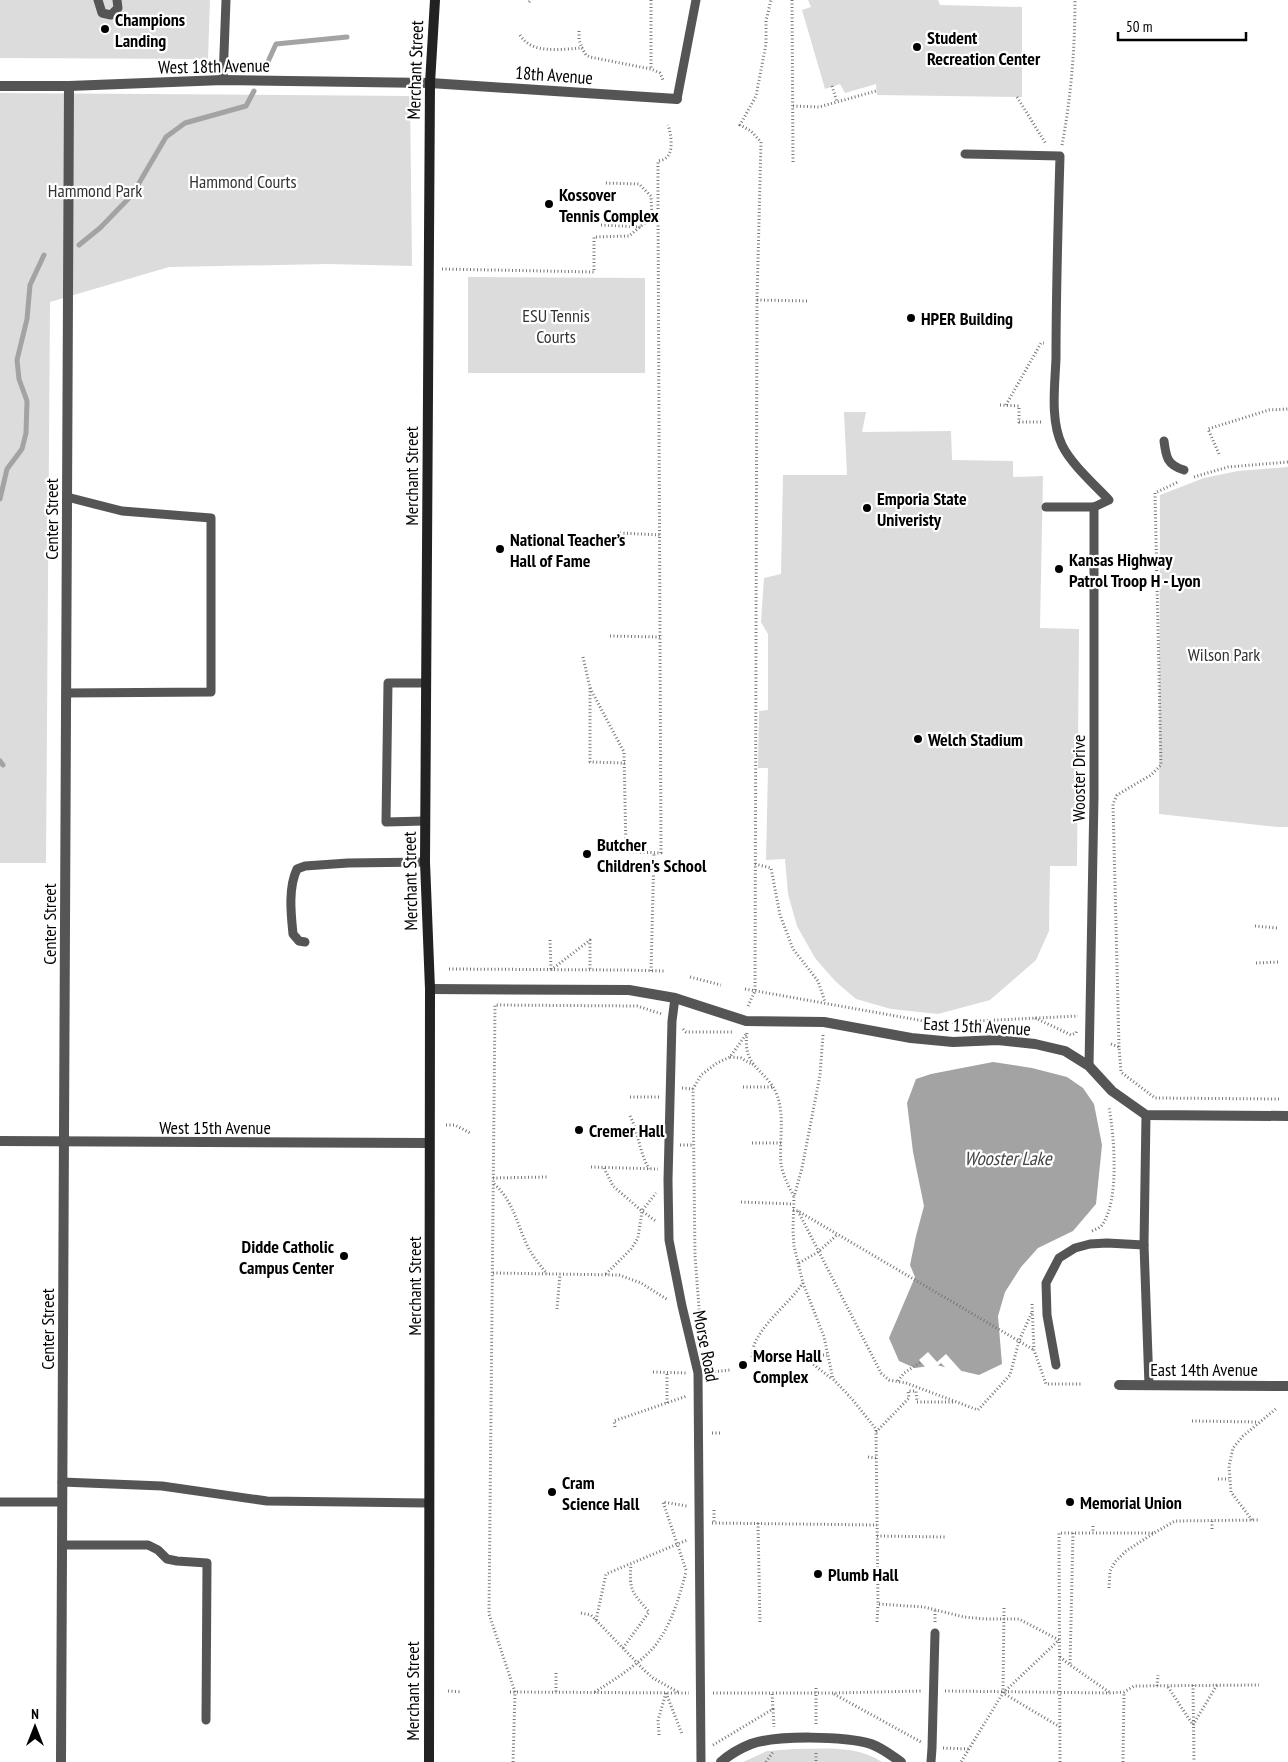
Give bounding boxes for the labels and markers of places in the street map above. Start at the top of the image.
place label: Champions Landing [115,8,185,52]
marker: Champions Landing [99,23,111,35]
place label: Student Recreation Center [927,26,1041,70]
marker: Student Recreation Center [911,41,923,53]
place label: Kossover Tennis Complex [559,183,659,227]
marker: Kossover Tennis Complex [543,198,555,210]
place label: HPER Building [921,307,1013,330]
marker: HPER Building [905,312,917,324]
place label: Emporia State Univeristy [877,487,967,531]
marker: Emporia State Univeristy [861,502,873,514]
place label: National Teacher’s Hall of Fame [510,528,625,572]
marker: National Teacher’s Hall of Fame [494,543,506,555]
place label: Kansas Highway Patrol Troop H - Lyon [1069,548,1201,592]
marker: Kansas Highway Patrol Troop H - Lyon [1053,563,1065,575]
place label: Welch Stadium [927,728,1023,751]
marker: Welch Stadium [912,733,924,745]
place label: Butcher Children's School [597,833,707,877]
marker: Butcher Children's School [581,848,593,860]
place label: Cremer Hall [589,1119,665,1142]
marker: Cremer Hall [573,1124,585,1136]
place label: Didde Catholic Campus Center [239,1235,335,1279]
marker: Didde Catholic Campus Center [338,1250,350,1262]
place label: Morse Hall Complex [753,1344,822,1388]
marker: Morse Hall Complex [737,1359,749,1371]
place label: Cram Science Hall [562,1471,640,1515]
marker: Cram Science Hall [546,1486,558,1498]
place label: Memorial Union [1080,1491,1182,1514]
marker: Memorial Union [1064,1496,1076,1508]
place label: Plumb Hall [828,1563,899,1586]
marker: Plumb Hall [812,1568,824,1580]

